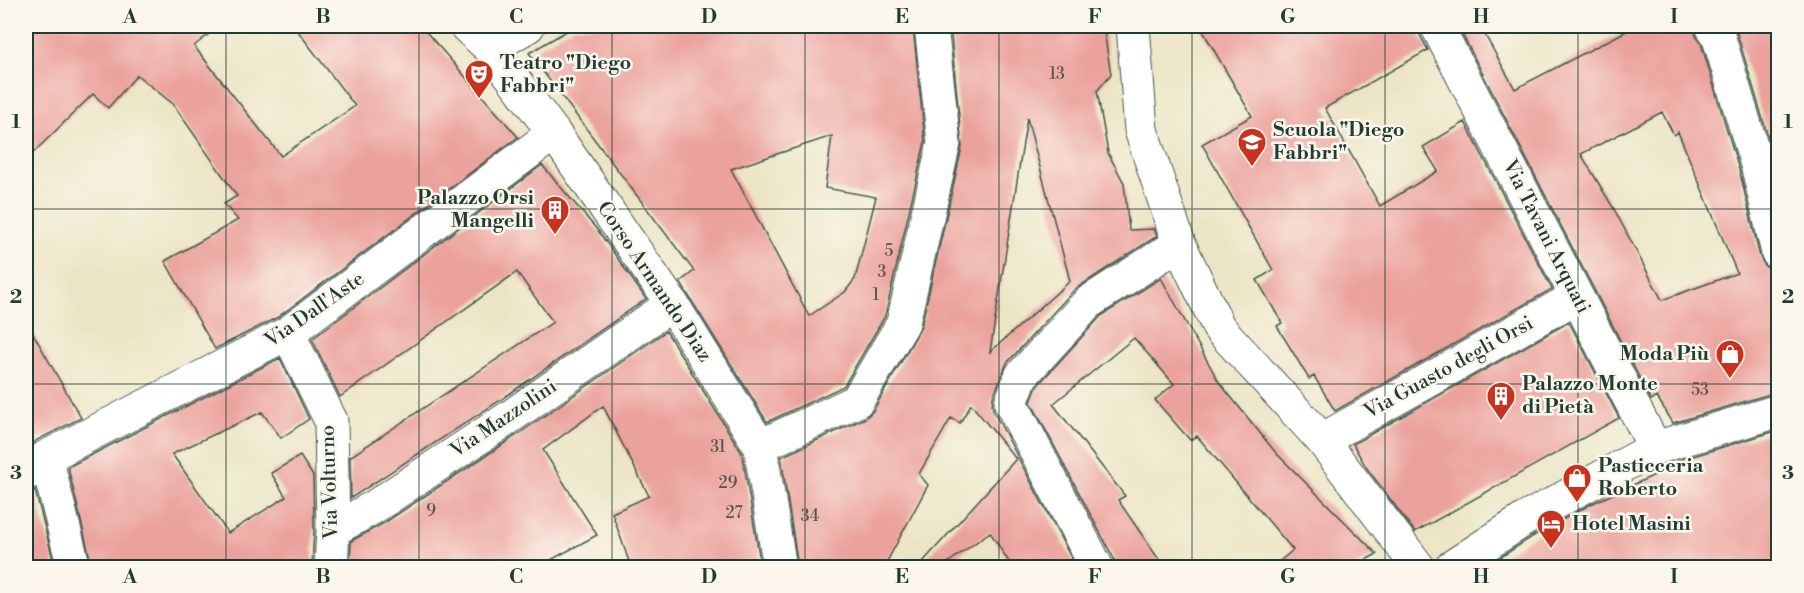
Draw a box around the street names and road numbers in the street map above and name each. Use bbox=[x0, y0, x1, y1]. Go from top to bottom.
street label: Via Tavani Arquati bbox=[1496, 155, 1596, 318]
street label: Corso Armando Diaz bbox=[591, 197, 717, 367]
street label: Via Dall'Aste bbox=[260, 267, 370, 354]
street label: Via Guasto degli Orsi bbox=[1359, 311, 1538, 425]
street label: Via Mazzolini bbox=[445, 374, 562, 464]
street label: Via Volturno bbox=[316, 424, 345, 541]

